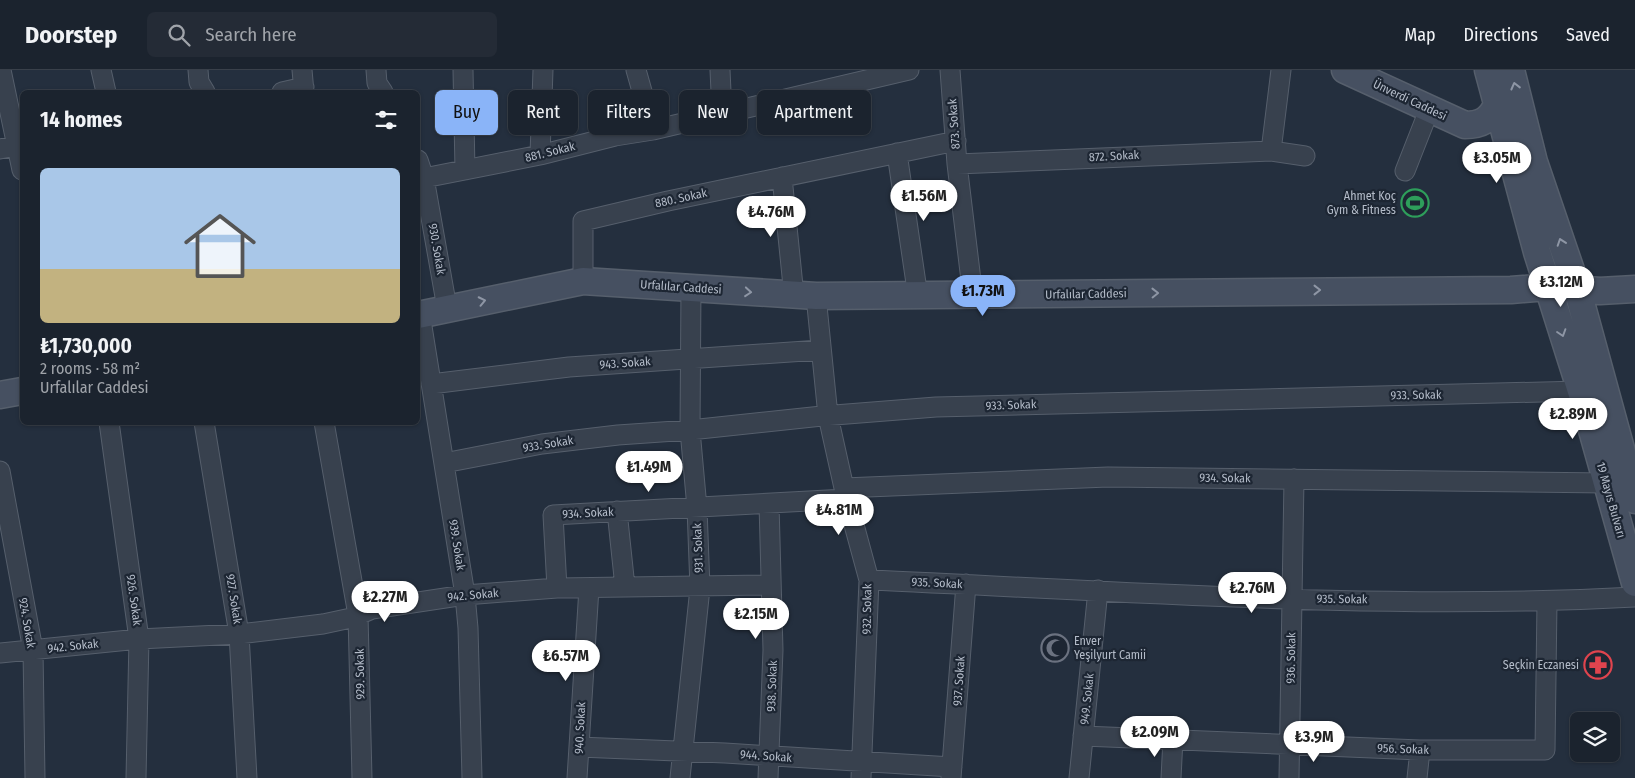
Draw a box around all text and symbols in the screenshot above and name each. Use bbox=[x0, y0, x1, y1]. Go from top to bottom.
search box bbox=[147, 12, 497, 57]
text: Doorstep bbox=[25, 21, 117, 49]
icon: search bbox=[165, 21, 193, 49]
text: Search here bbox=[205, 23, 297, 46]
text: Map bbox=[1404, 24, 1436, 46]
text: Directions bbox=[1464, 24, 1538, 46]
text: Saved bbox=[1566, 24, 1610, 46]
street label: Ünverdi Caddesi bbox=[1371, 75, 1450, 123]
one-way arrow bbox=[1510, 82, 1521, 91]
chip: Buy bbox=[435, 90, 498, 135]
chip: Rent bbox=[508, 90, 578, 135]
chip: Filters bbox=[588, 90, 669, 135]
chip: New bbox=[679, 90, 747, 135]
chip: Apartment bbox=[757, 90, 871, 135]
street label: 873. Sokak bbox=[945, 98, 963, 150]
icon: filters bbox=[372, 106, 400, 134]
text: 14 homes bbox=[40, 107, 122, 133]
street label: 881. Sokak bbox=[524, 139, 577, 165]
pin: ₺3.05M bbox=[1456, 142, 1538, 184]
street label: 872. Sokak bbox=[1088, 148, 1140, 164]
text: ₺3.05M bbox=[1473, 148, 1521, 167]
pin: ₺1.56M bbox=[883, 180, 965, 222]
street label: 880. Sokak bbox=[654, 186, 709, 210]
text: ₺1.56M bbox=[901, 186, 947, 205]
sports icon: Ahmet Koç Gym & Fitness bbox=[1400, 188, 1430, 218]
place label: Ahmet Koç Gym & Fitness bbox=[1327, 189, 1396, 217]
pin: ₺4.76M bbox=[730, 196, 812, 238]
icon: home bbox=[175, 201, 265, 291]
text: ₺4.76M bbox=[748, 202, 794, 221]
street label: 930. Sokak bbox=[426, 222, 448, 276]
one-way arrow bbox=[1557, 238, 1567, 247]
pin: ₺3.12M bbox=[1520, 266, 1602, 308]
text: ₺3.12M bbox=[1539, 272, 1583, 291]
pin: ₺1.73M bbox=[942, 274, 1024, 317]
street label: Urfalılar Caddesi bbox=[640, 277, 722, 297]
text: ₺1.73M bbox=[961, 281, 1005, 300]
one-way arrow bbox=[1314, 285, 1322, 295]
one-way arrow bbox=[744, 286, 752, 297]
street label: Urfalılar Caddesi bbox=[1045, 286, 1127, 302]
one-way arrow bbox=[1152, 288, 1159, 298]
one-way arrow bbox=[478, 296, 487, 307]
one-way arrow bbox=[1557, 328, 1567, 337]
text: ₺1,730,000 bbox=[40, 333, 132, 359]
street label: 943. Sokak bbox=[599, 354, 651, 372]
text: 2 rooms · 58 m² bbox=[40, 359, 140, 378]
text: Urfalılar Caddesi bbox=[40, 378, 149, 397]
street label: 933. Sokak bbox=[1390, 388, 1442, 402]
street label: 933. Sokak bbox=[985, 397, 1037, 413]
pin: ₺2.89M bbox=[1532, 398, 1614, 440]
text: ₺2.89M bbox=[1549, 404, 1597, 423]
street label: 933. Sokak bbox=[522, 433, 575, 455]
pin: ₺1.49M bbox=[608, 450, 690, 493]
text: ₺1.49M bbox=[627, 457, 671, 476]
street label: 19 Mayıs Bulvarı bbox=[1594, 461, 1628, 539]
street label: 934. Sokak bbox=[1199, 471, 1251, 485]
pin: ₺4.81M bbox=[798, 494, 880, 536]
text: ₺4.81M bbox=[816, 500, 862, 519]
street label: 934. Sokak bbox=[562, 505, 614, 521]
street label: 939. Sokak bbox=[446, 519, 468, 572]
street label: 931. Sokak bbox=[690, 522, 706, 573]
pin: ₺2.76M bbox=[1211, 572, 1293, 614]
street label: 927. Sokak bbox=[223, 573, 245, 625]
street label: 926. Sokak bbox=[123, 574, 145, 627]
street label: 935. Sokak bbox=[911, 575, 963, 591]
text: ₺2.76M bbox=[1229, 578, 1275, 597]
pin: ₺2.27M bbox=[344, 580, 426, 623]
street label: 932. Sokak bbox=[860, 583, 874, 634]
street label: 942. Sokak bbox=[447, 586, 500, 604]
text: ₺2.27M bbox=[363, 587, 407, 606]
street label: 935. Sokak bbox=[1316, 592, 1368, 606]
street label: 924. Sokak bbox=[16, 597, 38, 650]
pin: ₺2.15M bbox=[715, 598, 797, 640]
text: ₺2.15M bbox=[734, 604, 778, 623]
street label: 936. Sokak bbox=[1284, 632, 1298, 684]
mosque icon: Enver Yeşilyurt Camii bbox=[1040, 633, 1070, 663]
place label: Enver Yeşilyurt Camii bbox=[1074, 634, 1146, 662]
street label: 942. Sokak bbox=[47, 636, 100, 656]
pin: ₺6.57M bbox=[525, 640, 607, 682]
text: ₺6.57M bbox=[543, 646, 589, 665]
street label: 929. Sokak bbox=[353, 648, 367, 700]
pharmacy icon: Seçkin Eczanesi bbox=[1583, 650, 1613, 680]
street label: 937. Sokak bbox=[950, 655, 968, 707]
place label: Seçkin Eczanesi bbox=[1503, 658, 1579, 672]
street label: 938. Sokak bbox=[764, 660, 780, 712]
street label: 949. Sokak bbox=[1077, 672, 1097, 725]
street label: 940. Sokak bbox=[572, 701, 588, 754]
map controls bbox=[1570, 712, 1620, 762]
button: layers bbox=[1570, 712, 1620, 762]
pin: ₺2.09M bbox=[1114, 716, 1196, 758]
pin: ₺3.9M bbox=[1279, 720, 1349, 763]
text: ₺2.09M bbox=[1131, 722, 1179, 741]
text: ₺3.9M bbox=[1294, 727, 1334, 746]
street label: 956. Sokak bbox=[1377, 741, 1430, 757]
street label: 944. Sokak bbox=[740, 747, 793, 765]

